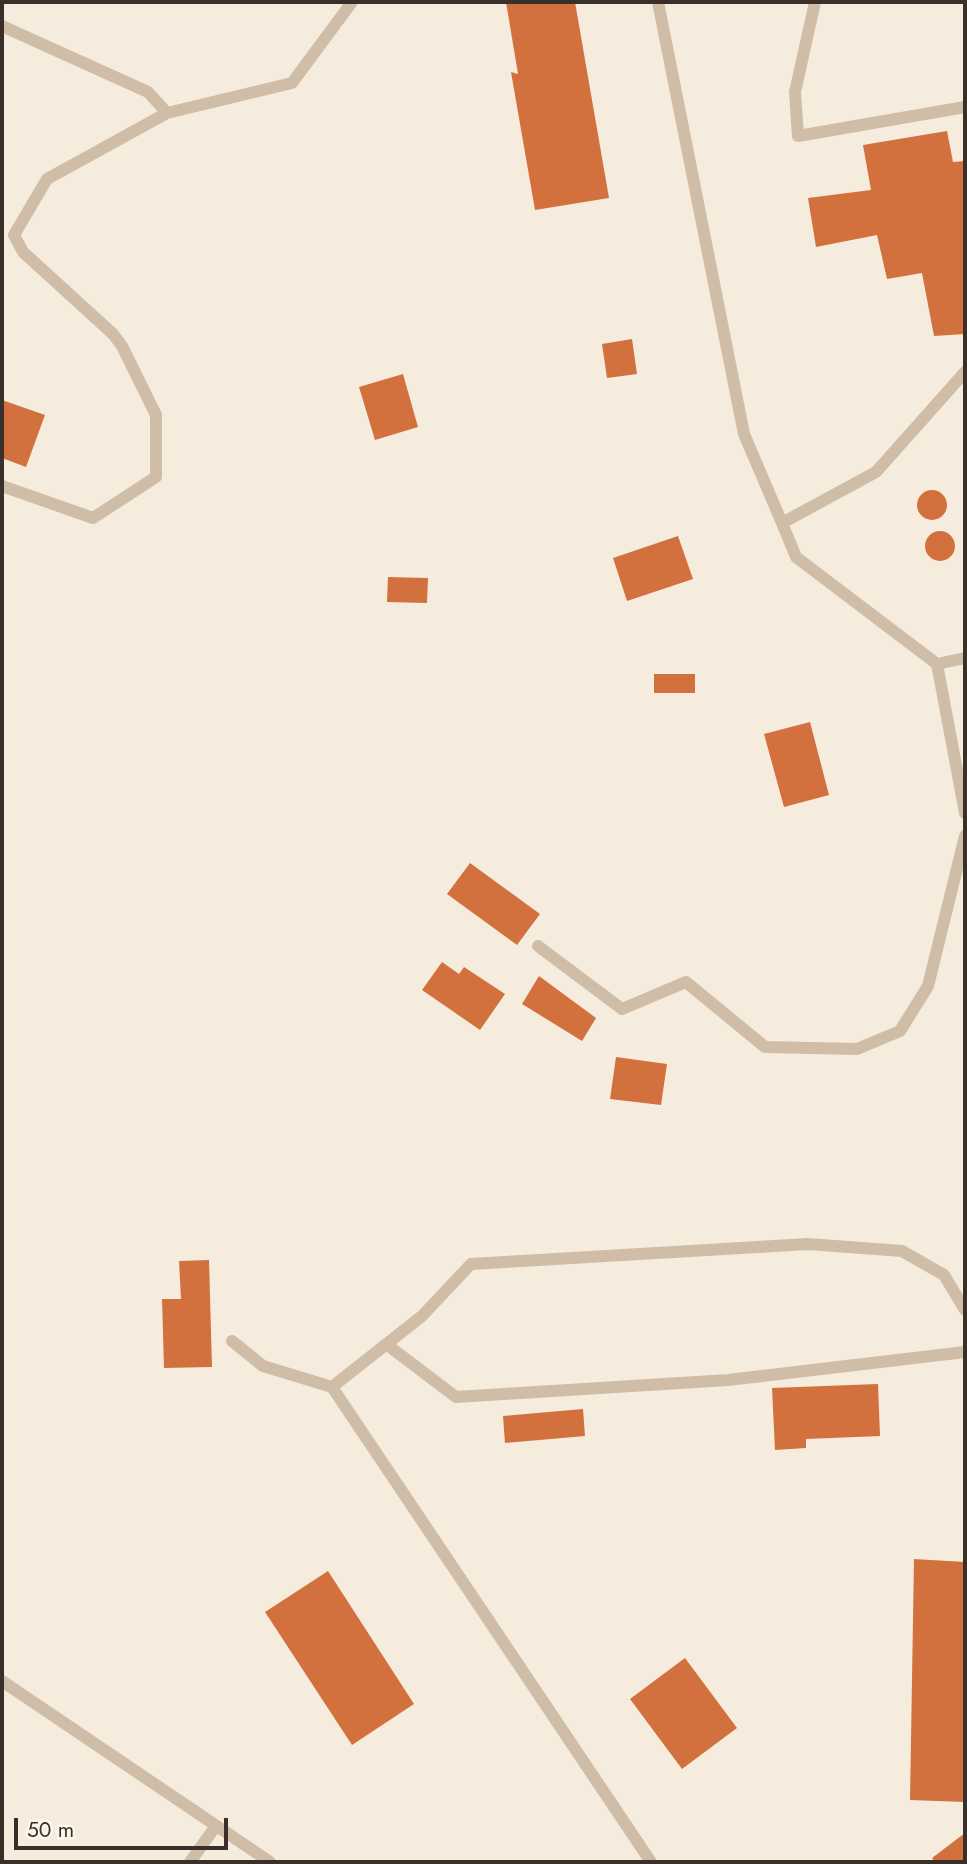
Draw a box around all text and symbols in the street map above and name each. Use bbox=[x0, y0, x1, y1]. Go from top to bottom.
scale bar bbox=[18, 1804, 231, 1848]
text: 50 m bbox=[27, 1815, 74, 1845]

